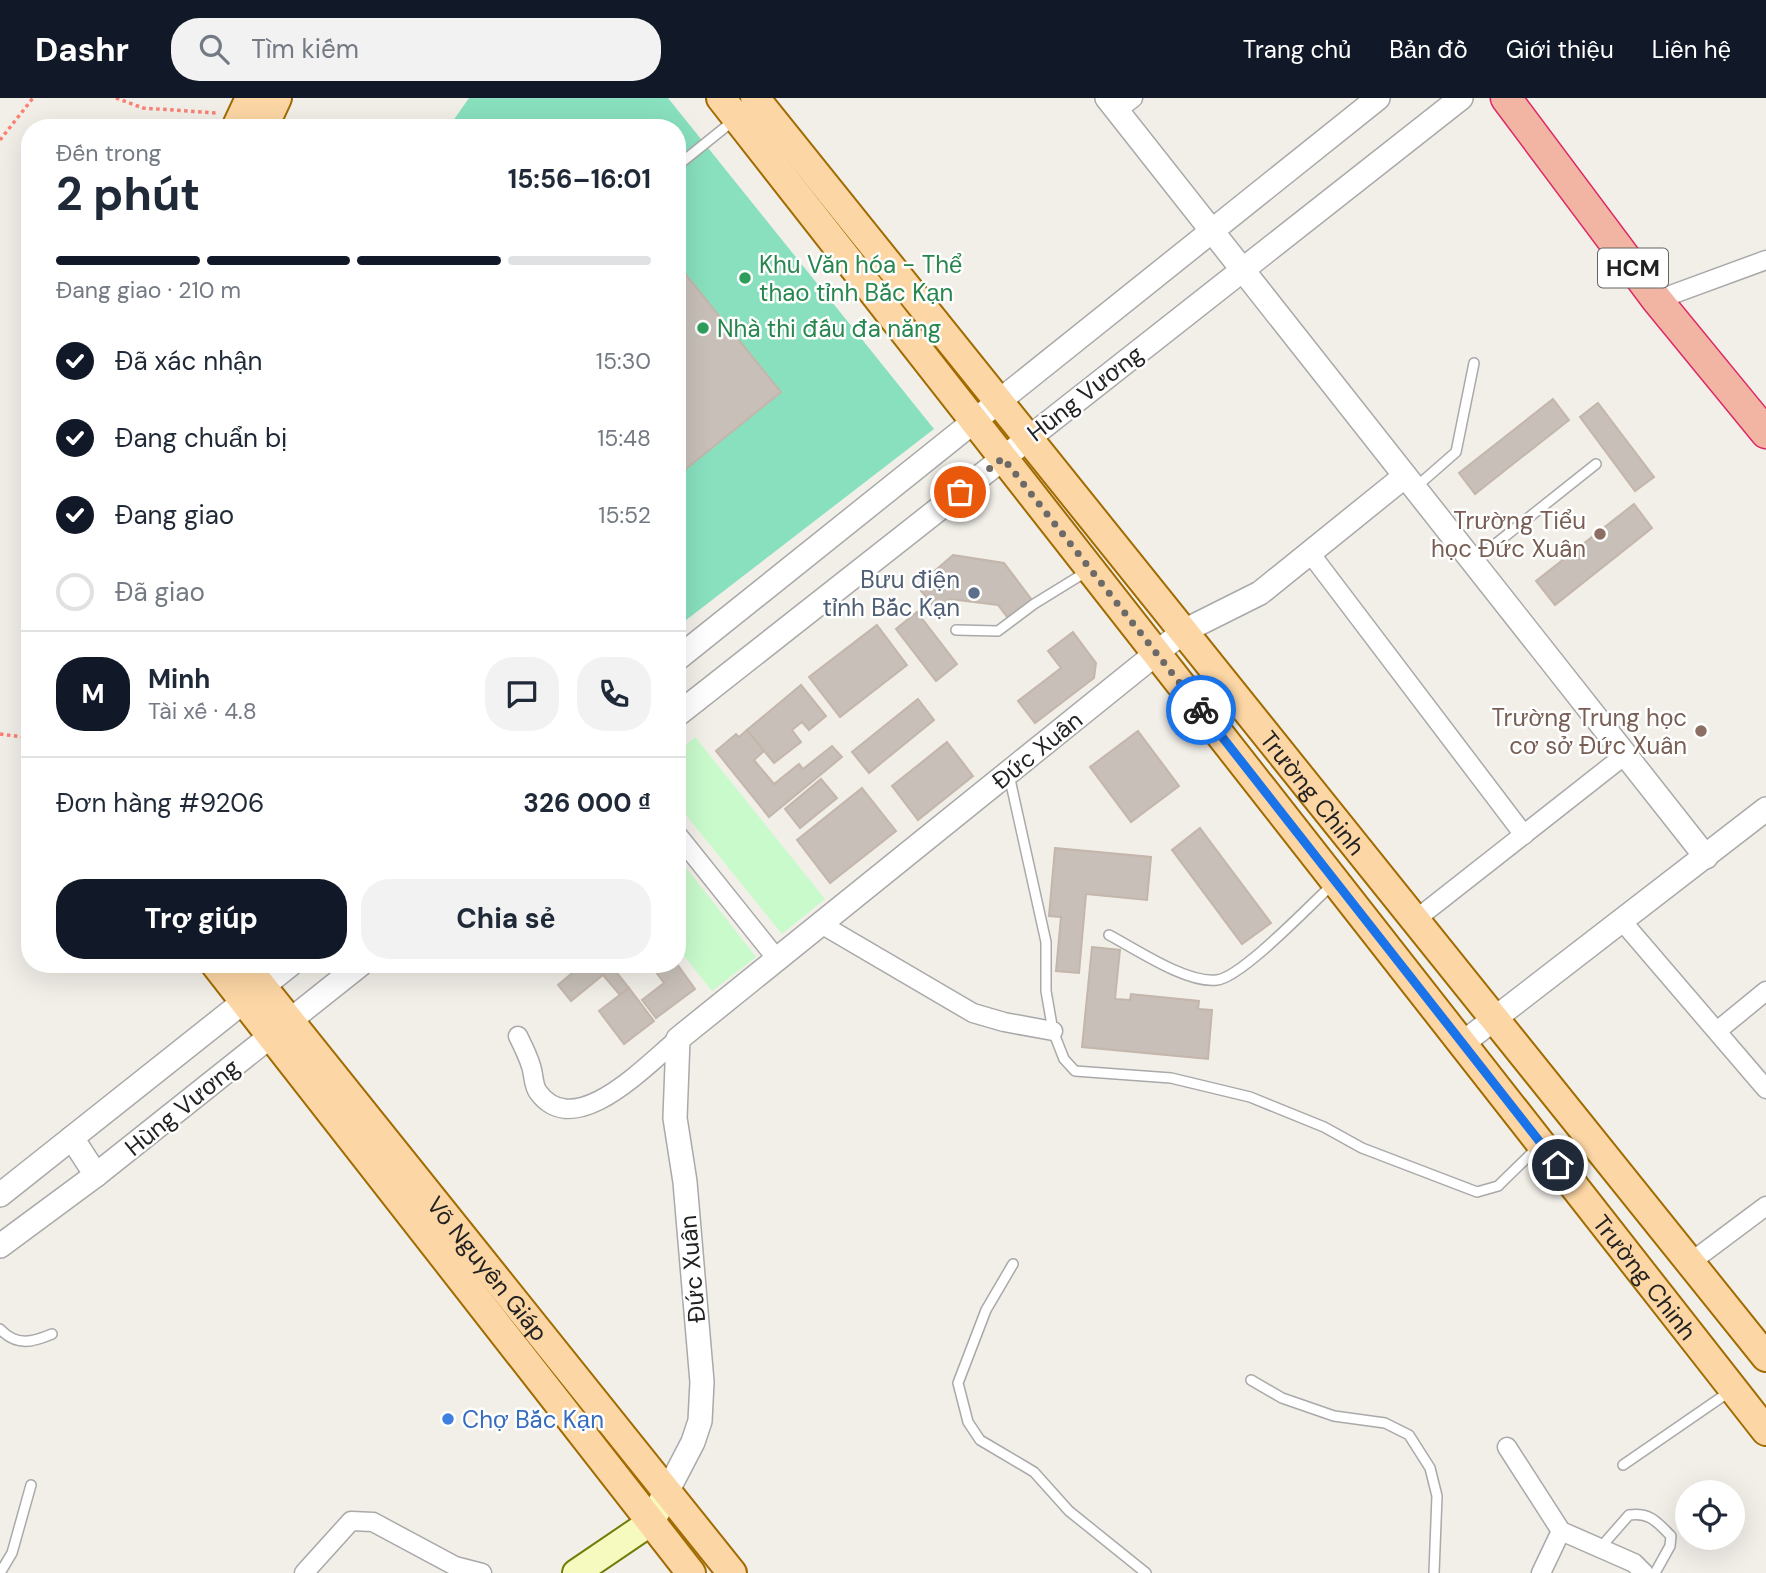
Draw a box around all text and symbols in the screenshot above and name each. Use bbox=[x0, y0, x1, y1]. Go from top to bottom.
search box bbox=[171, 18, 661, 81]
text: Dashr bbox=[35, 28, 129, 71]
icon: search bbox=[195, 30, 233, 68]
text: Tìm kiếm bbox=[251, 32, 359, 66]
text: Trang chủ bbox=[1243, 34, 1351, 65]
text: Bản đồ bbox=[1389, 34, 1468, 65]
text: Giới thiệu bbox=[1506, 34, 1614, 65]
text: Liên hệ bbox=[1652, 34, 1731, 65]
text: Đến trong bbox=[56, 138, 161, 168]
text: 15:56–16:01 bbox=[508, 162, 651, 196]
text: 2 phút bbox=[56, 164, 200, 224]
road number: HCM bbox=[1598, 248, 1668, 288]
place label: Khu Văn hóa - Thể thao tỉnh Bắc Kạn bbox=[759, 249, 962, 308]
marker: Khu Văn hóa - Thể thao tỉnh Bắc Kạn bbox=[737, 270, 753, 286]
text: Đang giao · 210 m bbox=[56, 275, 241, 305]
place label: Nhà thi đấu đa năng bbox=[717, 313, 941, 344]
marker: Nhà thi đấu đa năng bbox=[695, 320, 711, 336]
street label: Hùng Vương bbox=[1021, 338, 1149, 448]
icon: check bbox=[56, 342, 94, 380]
text: Đã xác nhận bbox=[115, 344, 263, 378]
text: 15:30 bbox=[596, 346, 651, 376]
icon: check bbox=[56, 419, 94, 457]
text: Đang chuẩn bị bbox=[115, 421, 287, 455]
text: 15:48 bbox=[597, 423, 651, 453]
pin bbox=[930, 462, 990, 522]
icon: bag bbox=[941, 473, 979, 511]
icon: check bbox=[56, 496, 94, 534]
text: Đang giao bbox=[115, 498, 234, 532]
text: 15:52 bbox=[598, 500, 651, 530]
place label: Trường Tiểu học Đức Xuân bbox=[1431, 505, 1586, 564]
marker: Trường Tiểu học Đức Xuân bbox=[1592, 526, 1608, 542]
place label: Bưu điện tỉnh Bắc Kạn bbox=[823, 564, 960, 623]
text: Đã giao bbox=[115, 575, 205, 609]
marker: Bưu điện tỉnh Bắc Kạn bbox=[966, 585, 982, 601]
button: chat bbox=[485, 657, 559, 731]
button: phone bbox=[577, 657, 651, 731]
text: Minh bbox=[148, 662, 210, 696]
courier bbox=[1166, 675, 1236, 745]
text: M bbox=[81, 677, 105, 711]
icon: bike bbox=[1182, 691, 1220, 729]
text: Tài xế · 4.8 bbox=[148, 696, 257, 726]
place label: Trường Trung học cơ sở Đức Xuân bbox=[1492, 702, 1687, 761]
street label: Đức Xuân bbox=[985, 704, 1089, 796]
marker: Trường Trung học cơ sở Đức Xuân bbox=[1693, 723, 1709, 739]
street label: Trường Chinh bbox=[1254, 724, 1372, 861]
text: Đơn hàng #9206 bbox=[56, 786, 264, 820]
text: 326 000 ₫ bbox=[523, 786, 651, 820]
button: Trợ giúp bbox=[56, 879, 347, 959]
button: Chia sẻ bbox=[361, 879, 651, 959]
street label: Hùng Vương bbox=[118, 1051, 246, 1163]
pin bbox=[1528, 1135, 1588, 1195]
icon: home bbox=[1539, 1146, 1577, 1184]
street label: Võ Nguyên Giáp bbox=[420, 1190, 555, 1347]
street label: Trường Chinh bbox=[1586, 1208, 1704, 1346]
street label: Đức Xuân bbox=[672, 1214, 712, 1324]
place label: Chợ Bắc Kạn bbox=[462, 1404, 604, 1435]
marker: Chợ Bắc Kạn bbox=[440, 1411, 456, 1427]
map controls bbox=[1675, 1480, 1745, 1550]
button: locate bbox=[1675, 1480, 1745, 1550]

